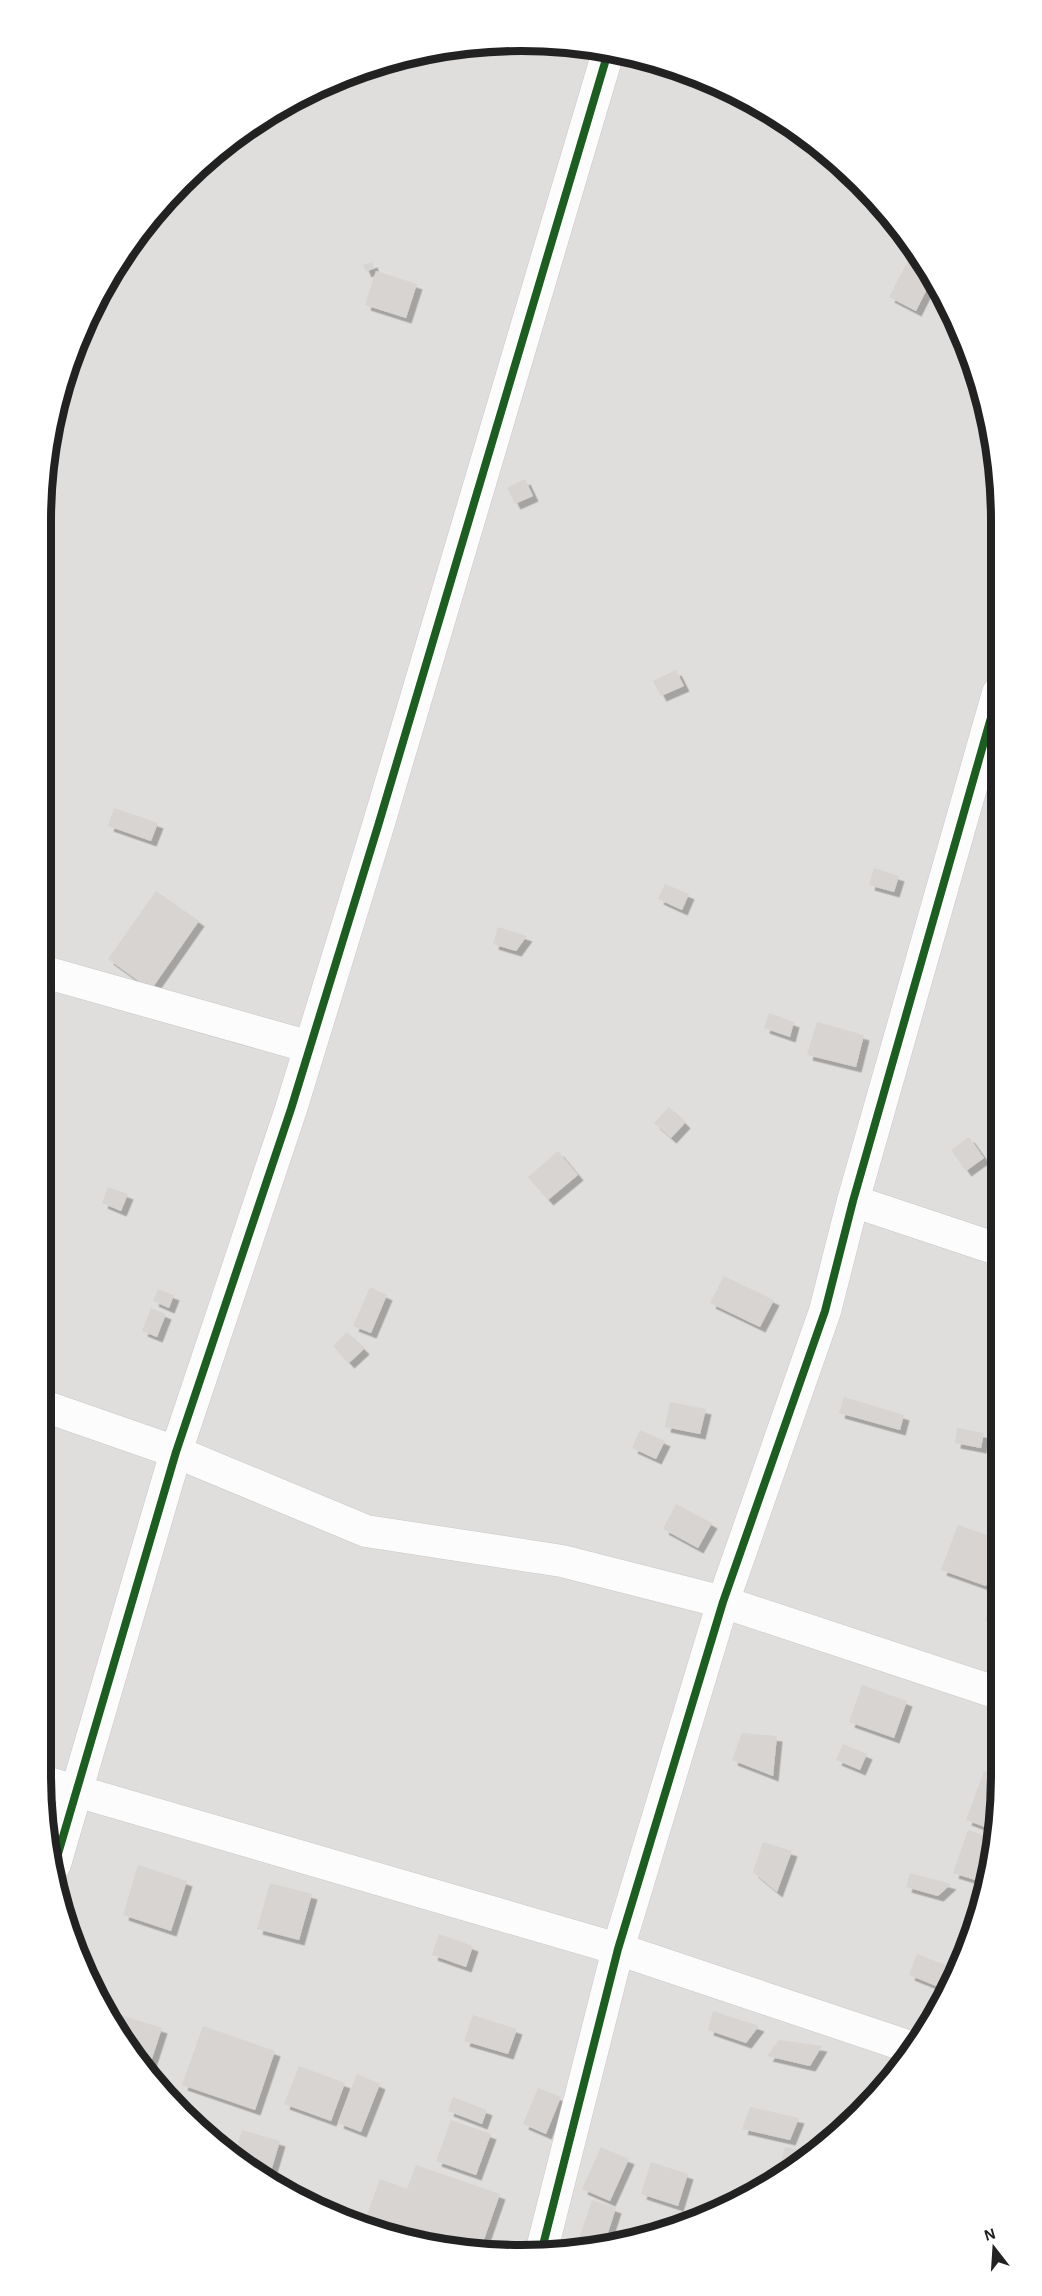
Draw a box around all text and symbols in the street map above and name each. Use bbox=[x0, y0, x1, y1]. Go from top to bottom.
north arrow bbox=[964, 2218, 1024, 2278]
text: N bbox=[982, 2225, 998, 2244]

